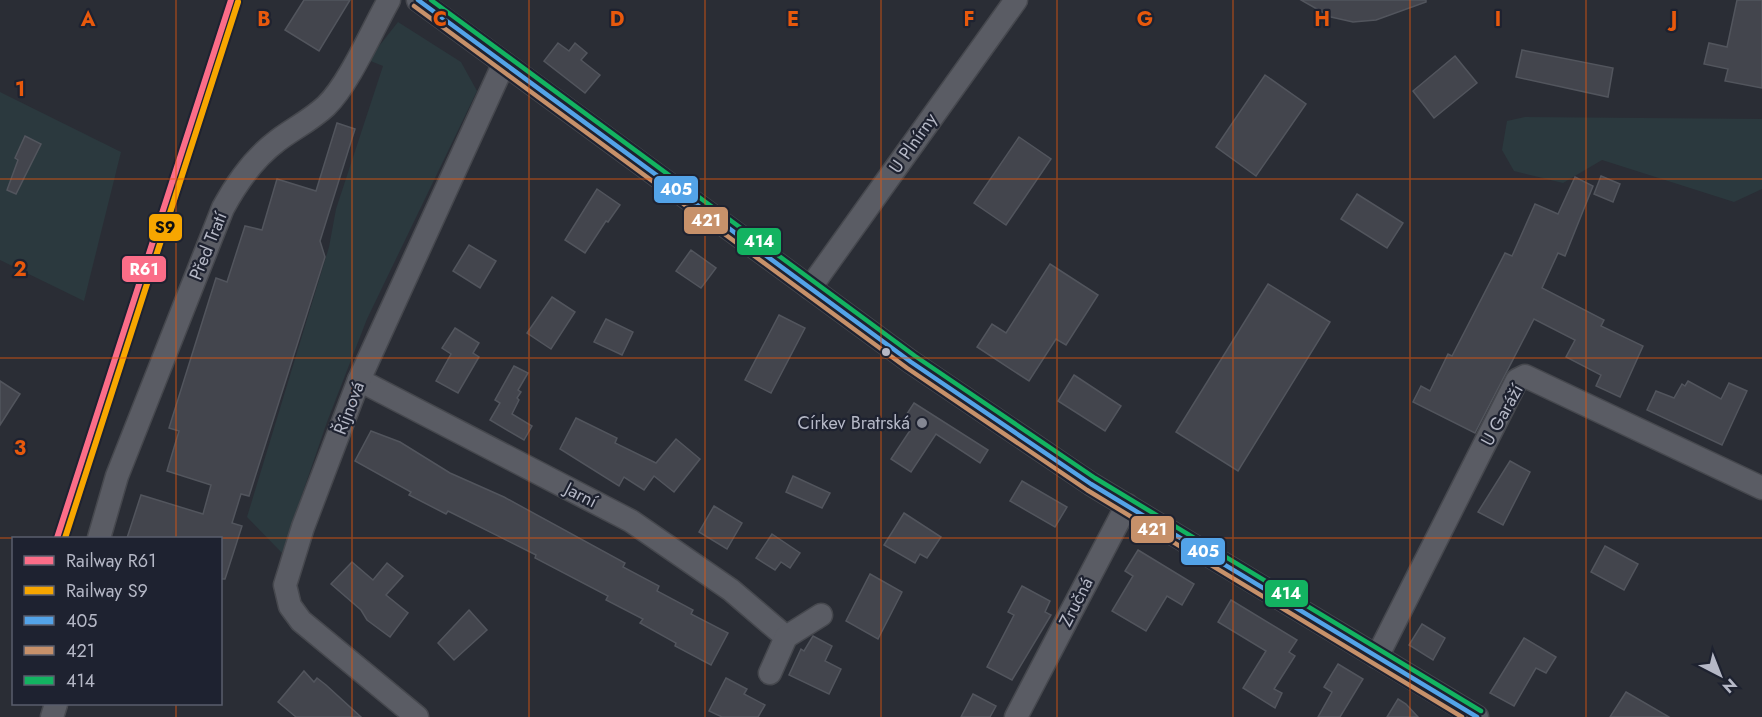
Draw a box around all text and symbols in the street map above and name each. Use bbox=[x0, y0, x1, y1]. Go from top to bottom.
text: A bbox=[80, 5, 96, 34]
text: B bbox=[257, 5, 271, 34]
text: C bbox=[433, 5, 447, 34]
text: D bbox=[610, 5, 624, 34]
text: E bbox=[787, 5, 799, 34]
text: F bbox=[963, 5, 975, 34]
text: G bbox=[1137, 5, 1153, 34]
text: H bbox=[1314, 5, 1330, 34]
text: I bbox=[1495, 5, 1501, 34]
text: J bbox=[1667, 5, 1677, 34]
text: 1 bbox=[15, 75, 25, 104]
street label: U Plnírny bbox=[883, 108, 943, 178]
line badge: 405 bbox=[653, 175, 699, 204]
text: 405 bbox=[660, 178, 692, 201]
line badge: 421 bbox=[683, 206, 729, 235]
street label: Před Tratí bbox=[183, 207, 234, 284]
text: 421 bbox=[691, 209, 721, 232]
line badge: S9 bbox=[148, 213, 183, 242]
text: S9 bbox=[155, 216, 175, 239]
line badge: 414 bbox=[736, 227, 782, 256]
text: 414 bbox=[744, 230, 774, 253]
text: 2 bbox=[13, 255, 27, 284]
line badge: R61 bbox=[121, 255, 167, 283]
text: R61 bbox=[129, 258, 159, 281]
unlabelled marker bbox=[880, 346, 892, 358]
street label: Říjnová bbox=[327, 378, 371, 438]
street label: U Garáží bbox=[1474, 378, 1530, 451]
place label: Církev Bratrská bbox=[798, 410, 910, 436]
marker: Církev Bratrská bbox=[915, 416, 929, 430]
text: 3 bbox=[14, 434, 26, 463]
street label: Jarní bbox=[558, 475, 603, 515]
line badge: 421 bbox=[1130, 515, 1175, 544]
text: 421 bbox=[1137, 518, 1167, 541]
legend bbox=[12, 537, 222, 705]
line badge: 405 bbox=[1180, 537, 1226, 566]
text: 405 bbox=[1187, 540, 1219, 563]
text: Railway R61 bbox=[66, 548, 156, 574]
street label: Zručná bbox=[1053, 573, 1099, 631]
text: Railway S9 bbox=[66, 578, 148, 604]
line badge: 414 bbox=[1264, 579, 1309, 608]
text: 414 bbox=[1271, 582, 1301, 605]
text: 405 bbox=[66, 608, 97, 634]
text: 421 bbox=[66, 638, 95, 664]
north arrow bbox=[1690, 645, 1750, 705]
text: 414 bbox=[66, 668, 95, 694]
text: N bbox=[1717, 673, 1742, 699]

